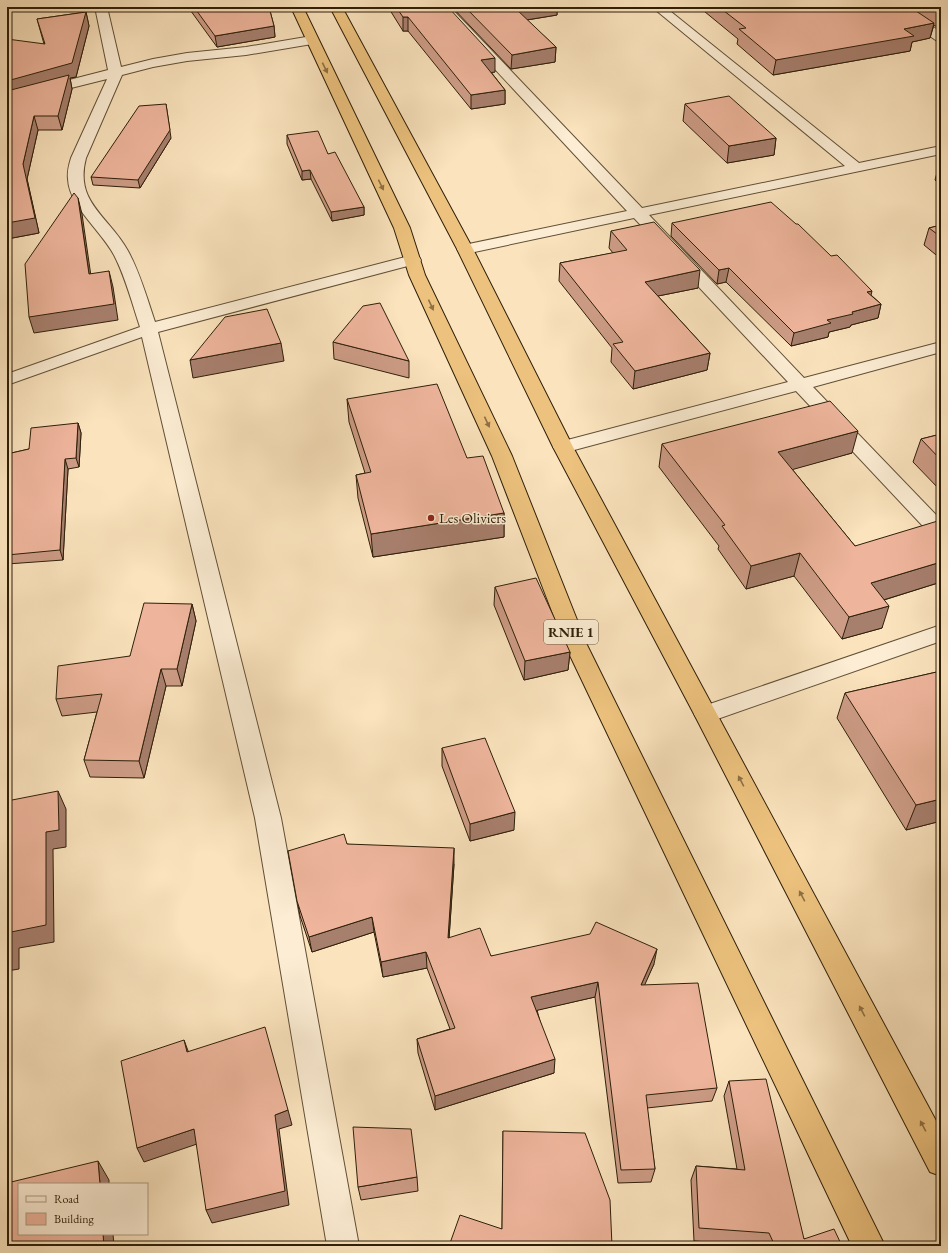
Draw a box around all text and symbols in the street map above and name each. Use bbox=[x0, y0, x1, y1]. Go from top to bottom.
one-way arrow bbox=[322, 62, 328, 74]
one-way arrow bbox=[378, 179, 384, 191]
one-way arrow bbox=[429, 299, 435, 311]
one-way arrow bbox=[484, 417, 490, 428]
place label: Les Oliviers bbox=[439, 508, 506, 527]
marker: Les Oliviers bbox=[426, 513, 436, 523]
road number: RNIE 1 bbox=[544, 620, 598, 644]
one-way arrow bbox=[738, 776, 744, 787]
one-way arrow bbox=[798, 891, 805, 902]
one-way arrow bbox=[859, 1006, 866, 1017]
one-way arrow bbox=[920, 1121, 926, 1132]
legend bbox=[18, 1183, 148, 1235]
text: Road bbox=[54, 1191, 80, 1207]
text: Building bbox=[54, 1211, 95, 1227]

